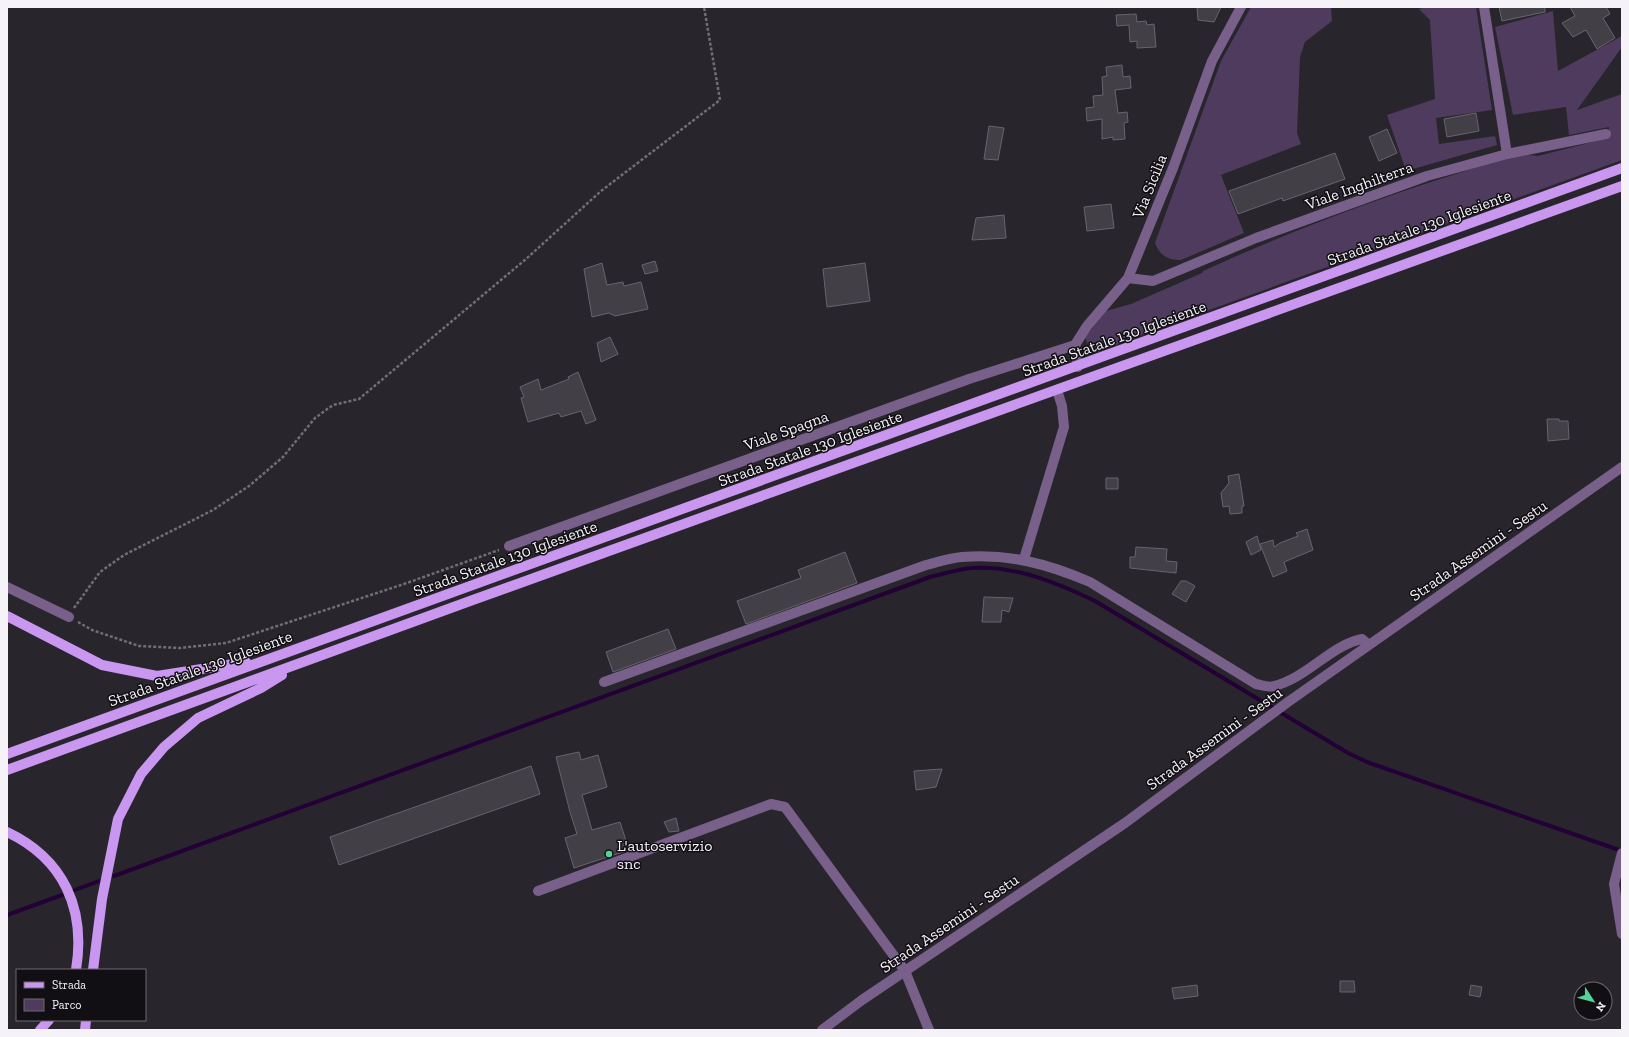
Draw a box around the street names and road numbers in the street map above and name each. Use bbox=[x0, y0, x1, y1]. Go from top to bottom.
street label: Via Sicilia bbox=[1128, 151, 1171, 222]
street label: Viale Inghilterra bbox=[1302, 157, 1416, 214]
street label: Strada Statale 130 Iglesiente bbox=[1325, 185, 1514, 270]
street label: Strada Statale 130 Iglesiente bbox=[1020, 296, 1209, 381]
street label: Strada Statale 130 Iglesiente bbox=[716, 406, 905, 491]
street label: Viale Spagna bbox=[740, 406, 831, 455]
street label: Strada Assemini - Sestu bbox=[1406, 496, 1551, 605]
street label: Strada Statale 130 Iglesiente bbox=[411, 516, 600, 601]
street label: Strada Statale 130 Iglesiente bbox=[106, 626, 295, 711]
street label: Strada Assemini - Sestu bbox=[1143, 683, 1286, 794]
street label: Strada Assemini - Sestu bbox=[876, 870, 1022, 977]

